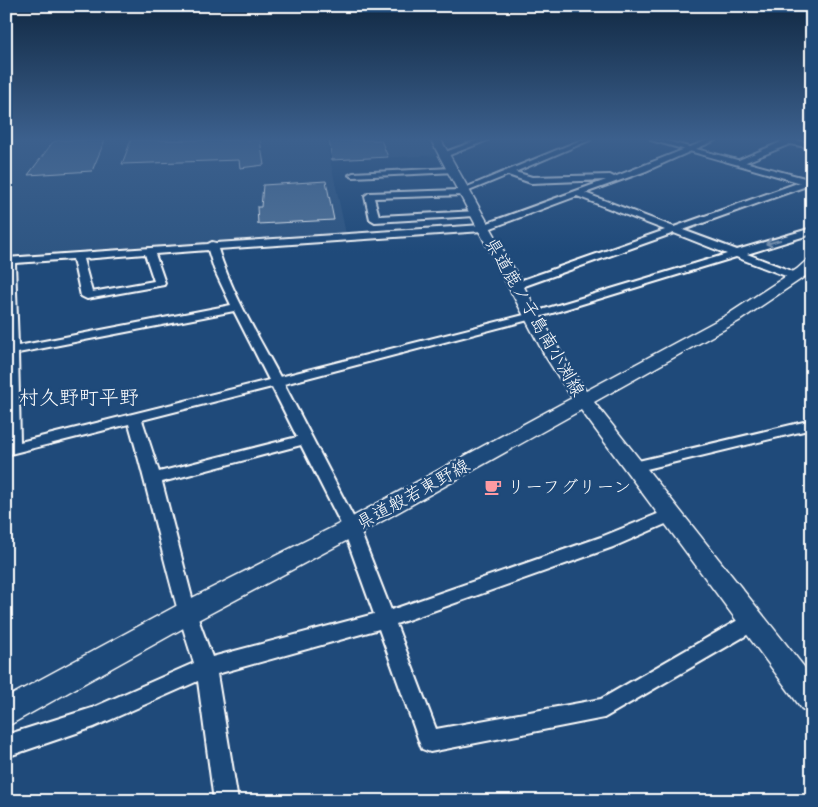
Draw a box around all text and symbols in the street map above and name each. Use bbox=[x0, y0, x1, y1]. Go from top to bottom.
street label: 県道鹿ノ子島南小渕線 bbox=[476, 231, 594, 403]
one-way arrow bbox=[766, 238, 782, 248]
district label: 村久野町平野 bbox=[19, 380, 139, 415]
street label: 県道般若東野線 bbox=[350, 449, 476, 539]
place label: リーフグリーン bbox=[507, 471, 631, 503]
cafe icon: リーフグリーン bbox=[483, 477, 503, 497]

